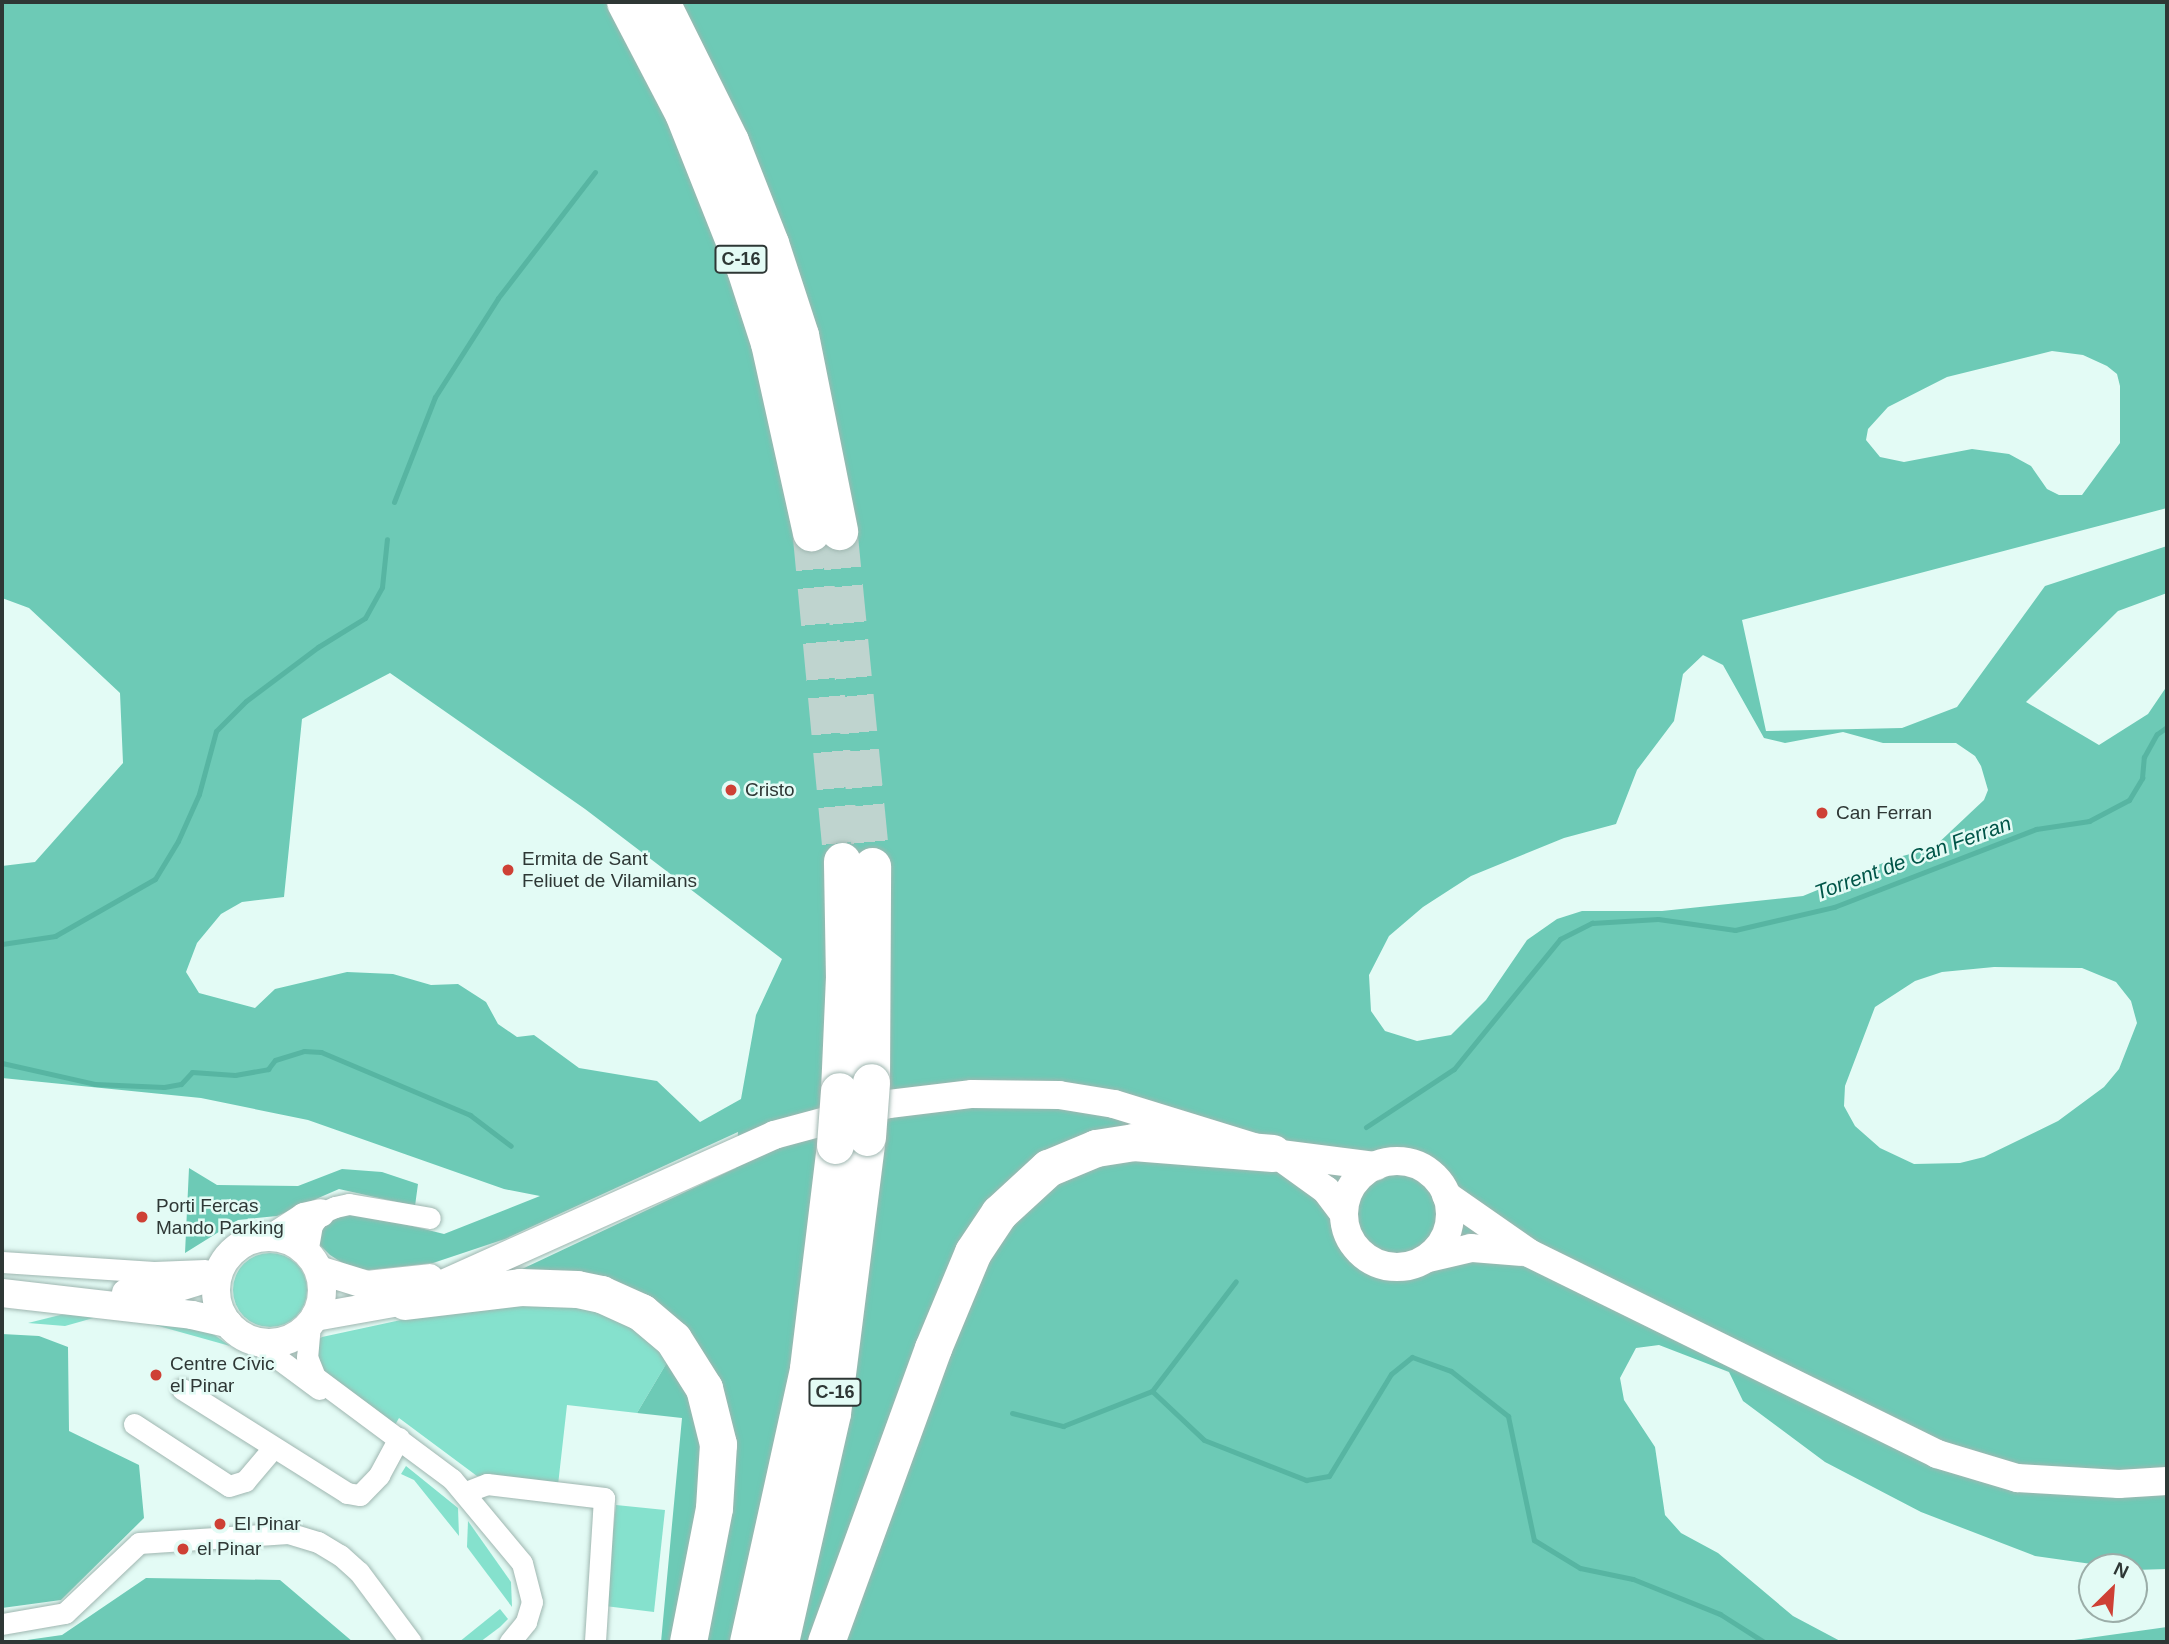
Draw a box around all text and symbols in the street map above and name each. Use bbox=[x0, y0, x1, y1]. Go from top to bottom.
road number: C-16 bbox=[713, 244, 769, 274]
place label: Cristo bbox=[745, 779, 795, 801]
marker: Cristo bbox=[723, 782, 739, 798]
place label: Can Ferran bbox=[1836, 802, 1932, 824]
marker: Can Ferran bbox=[1814, 805, 1830, 821]
water label: Torrent de Can Ferran bbox=[1811, 811, 2015, 905]
place label: Ermita de Sant Feliuet de Vilamilans bbox=[522, 848, 697, 892]
marker: Ermita de Sant Feliuet de Vilamilans bbox=[500, 862, 516, 878]
place label: Porti Fercas Mando Parking bbox=[156, 1195, 284, 1239]
marker: Porti Fercas Mando Parking bbox=[134, 1209, 150, 1225]
place label: Centre Cívic el Pinar bbox=[170, 1353, 275, 1397]
marker: Centre Cívic el Pinar bbox=[148, 1367, 164, 1383]
road number: C-16 bbox=[807, 1378, 863, 1406]
place label: El Pinar bbox=[234, 1513, 301, 1535]
marker: El Pinar bbox=[212, 1516, 228, 1532]
place label: el Pinar bbox=[197, 1538, 261, 1560]
marker: el Pinar bbox=[175, 1541, 191, 1557]
north arrow bbox=[2078, 1553, 2148, 1623]
text: N bbox=[2111, 1558, 2132, 1583]

